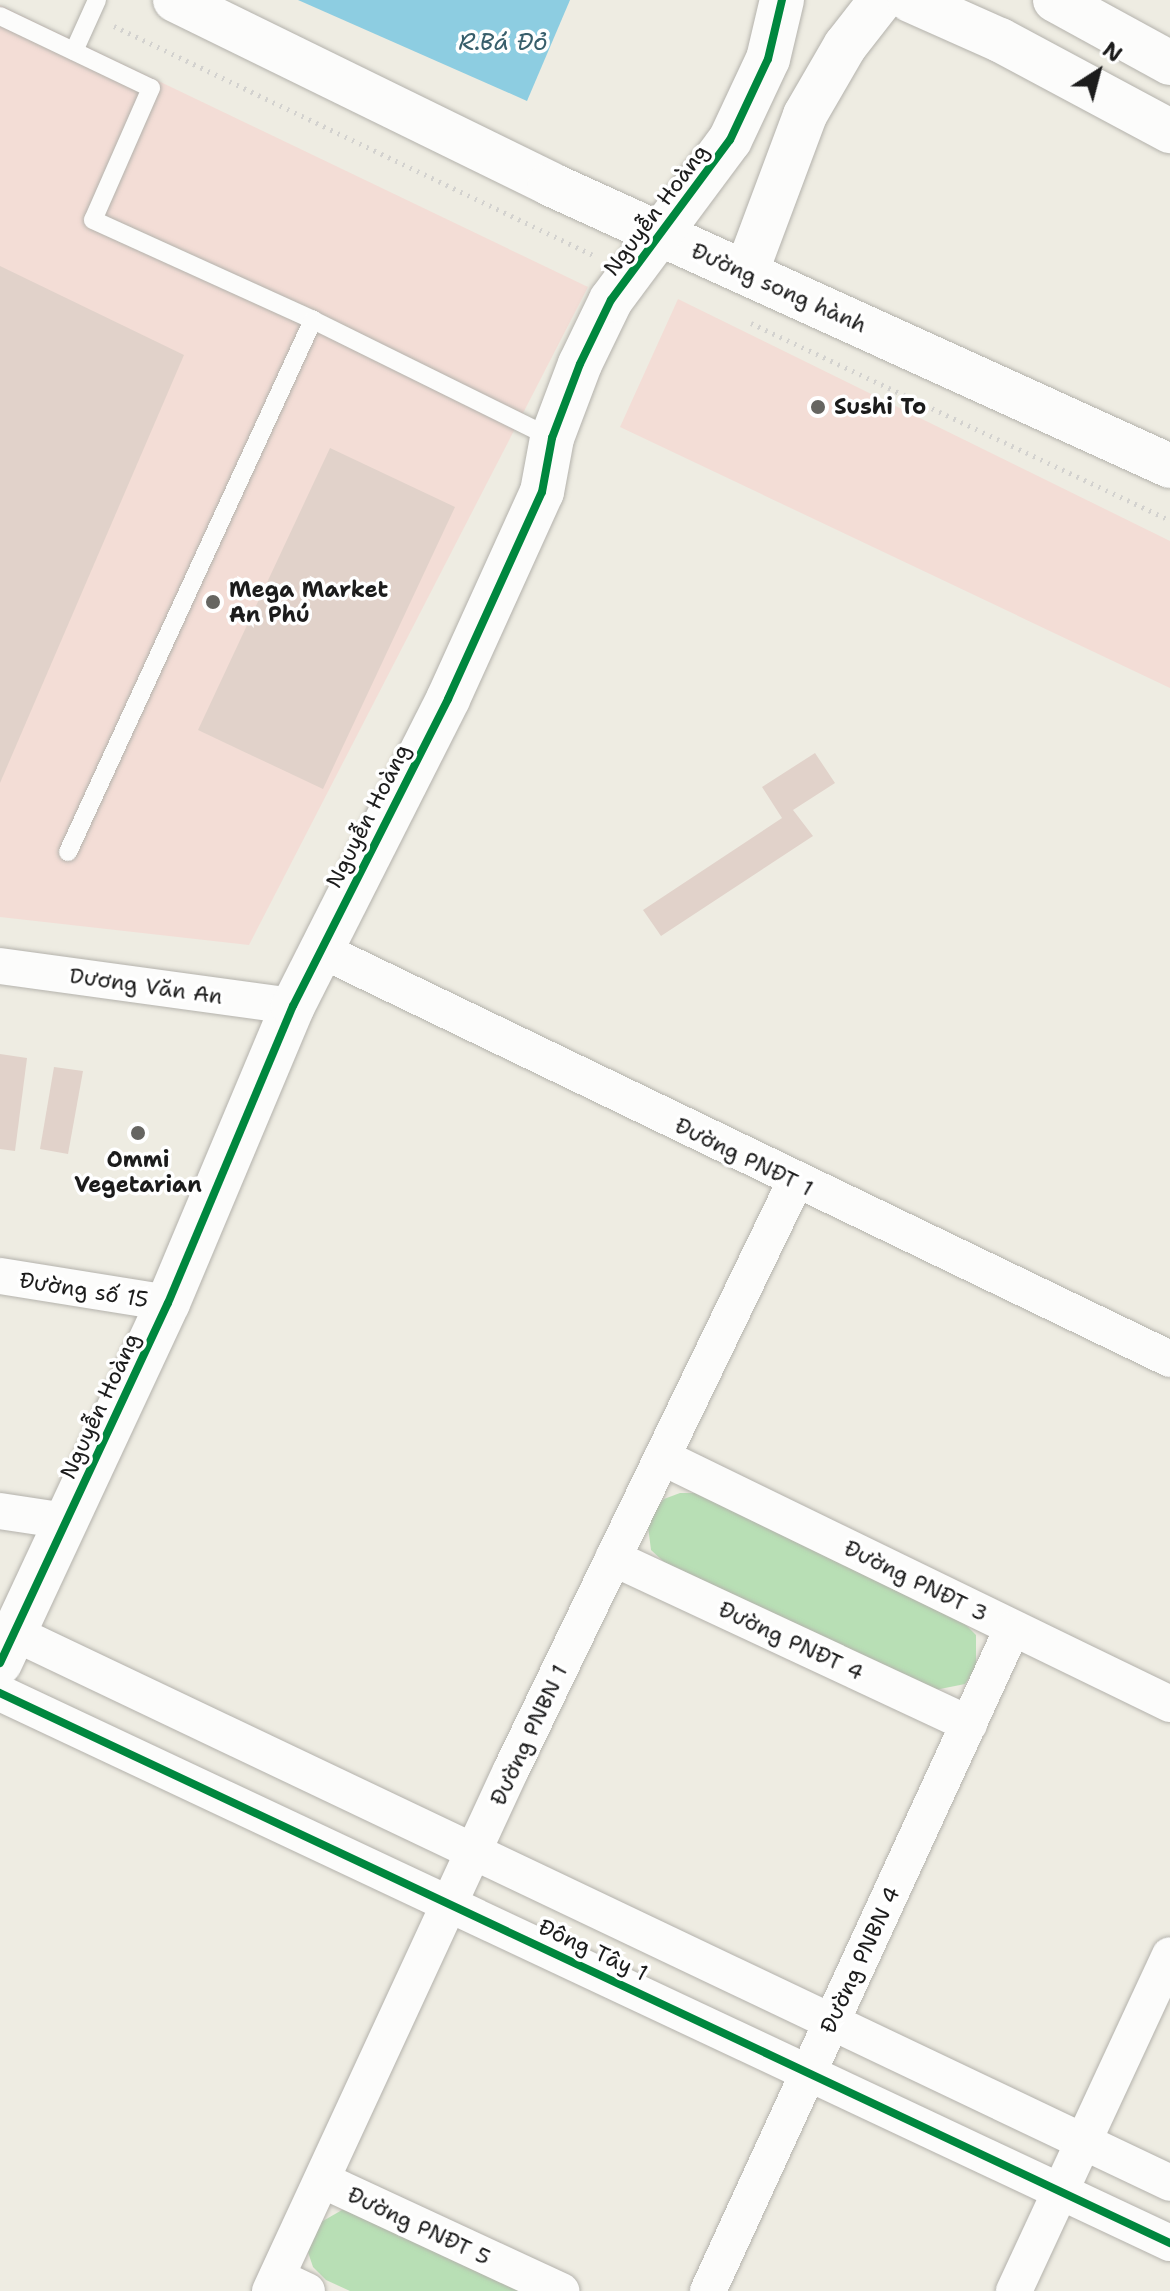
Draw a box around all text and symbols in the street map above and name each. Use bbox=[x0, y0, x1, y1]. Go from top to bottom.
water label: R.Bá Đỏ bbox=[458, 29, 548, 57]
north arrow bbox=[1058, 32, 1138, 112]
text: N bbox=[1097, 35, 1128, 69]
street label: Nguyễn Hoàng bbox=[598, 139, 714, 281]
street label: Đường song hành bbox=[687, 238, 871, 338]
place label: Sushi To bbox=[834, 394, 926, 420]
marker: Sushi To bbox=[809, 398, 827, 416]
place label: Mega Market An Phú bbox=[229, 576, 388, 628]
marker: Mega Market An Phú bbox=[204, 593, 222, 611]
street label: Nguyễn Hoàng bbox=[320, 740, 416, 892]
street label: Dương Văn An bbox=[68, 962, 224, 1010]
street label: Đường PNĐT 1 bbox=[671, 1112, 817, 1202]
marker: Ommi Vegetarian bbox=[129, 1124, 147, 1142]
place label: Ommi Vegetarian bbox=[74, 1146, 202, 1198]
street label: Đường số 15 bbox=[18, 1267, 150, 1313]
street label: Nguyễn Hoàng bbox=[55, 1329, 145, 1483]
street label: Đường PNĐT 3 bbox=[840, 1535, 992, 1627]
street label: Đường PNĐT 4 bbox=[714, 1596, 868, 1686]
street label: Đường PNBN 1 bbox=[485, 1660, 573, 1810]
street label: Đường PNBN 4 bbox=[815, 1883, 905, 2037]
street label: Đông Tây 1 bbox=[534, 1913, 652, 1987]
street label: Đường PNĐT 5 bbox=[343, 2181, 495, 2271]

